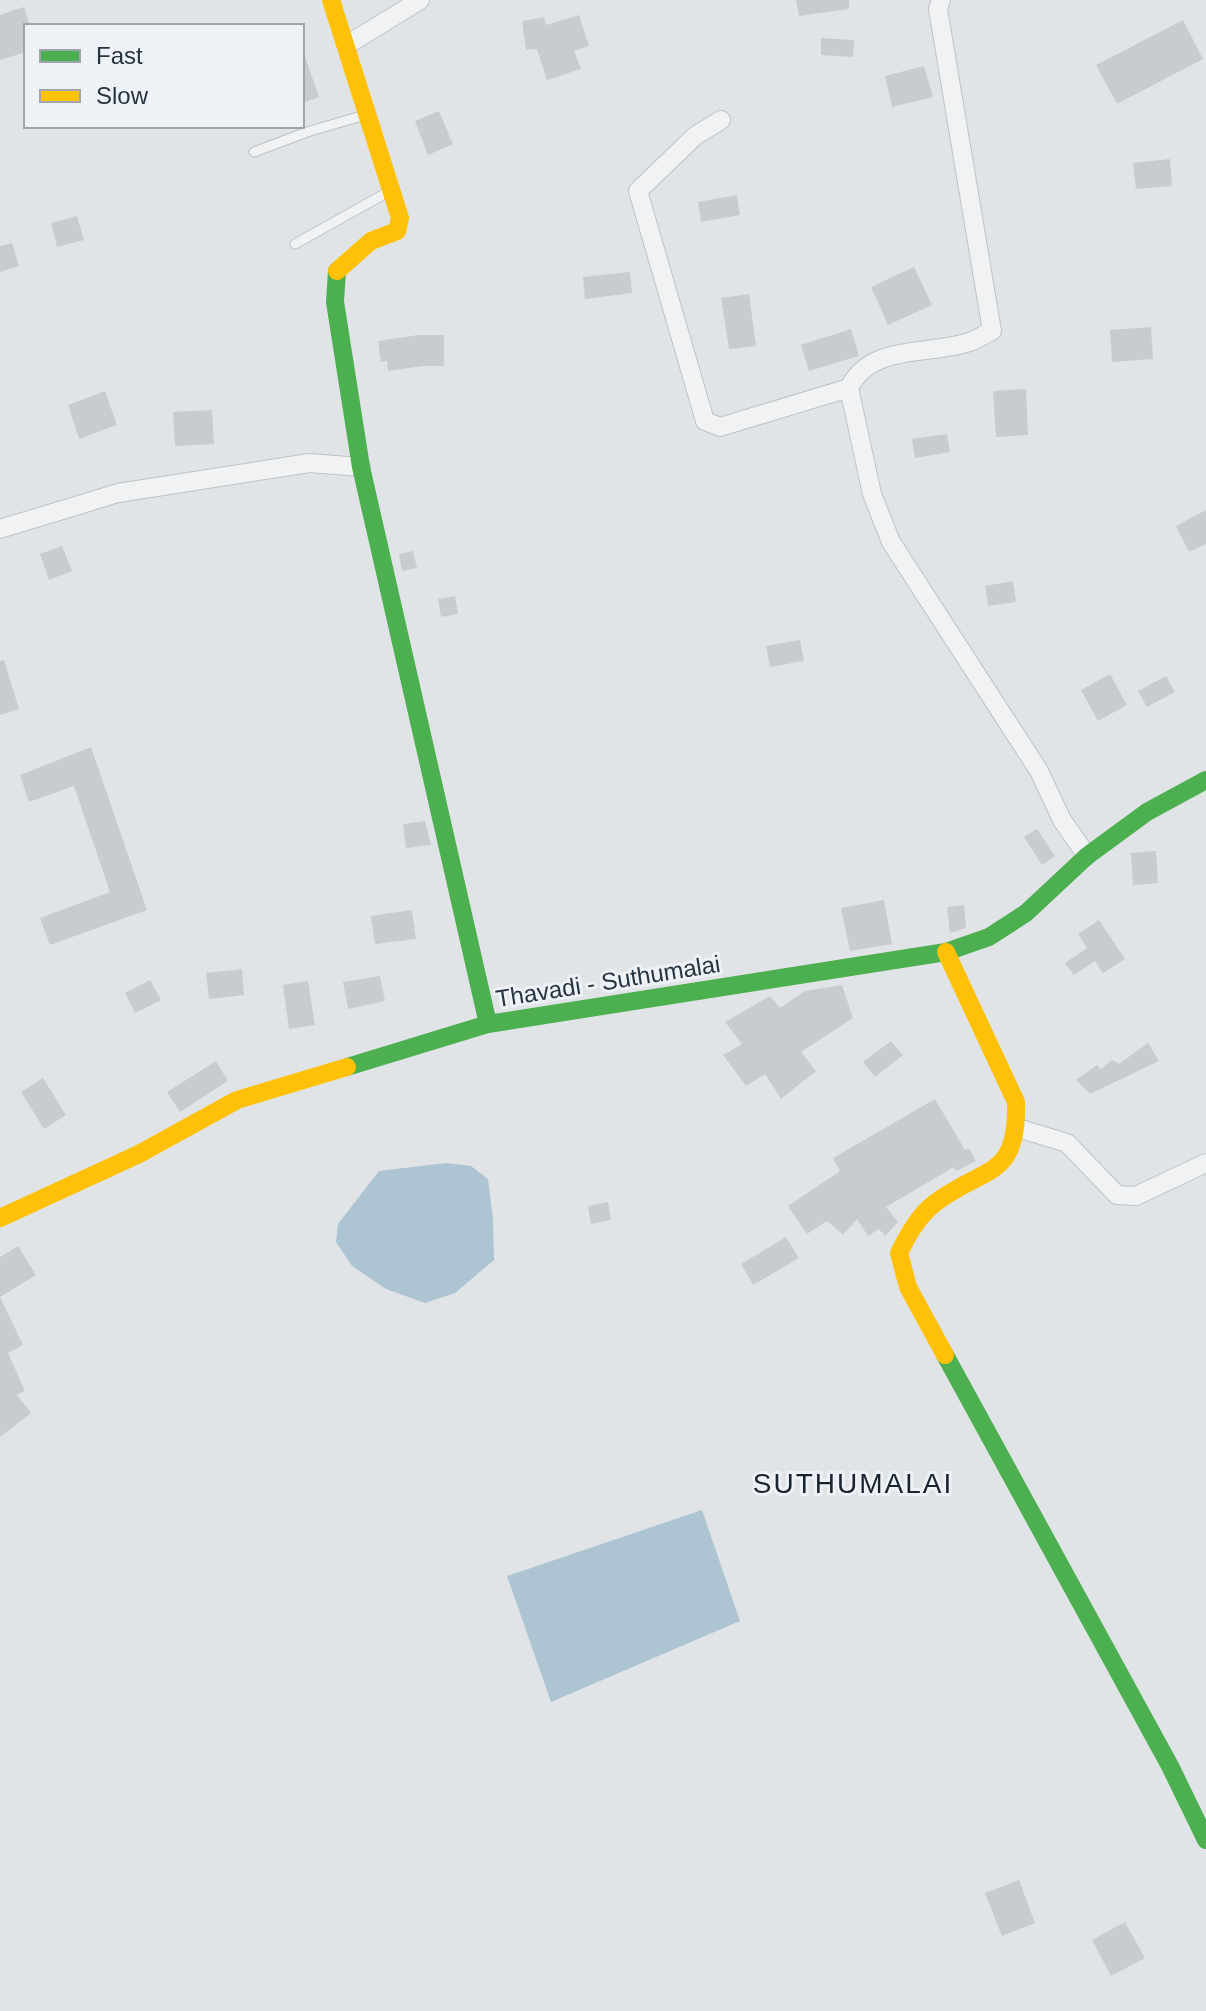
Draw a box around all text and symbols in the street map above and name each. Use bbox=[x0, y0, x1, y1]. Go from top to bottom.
legend bbox=[24, 24, 304, 128]
text: Fast bbox=[96, 42, 143, 69]
text: Slow bbox=[96, 82, 149, 109]
street label: Thavadi - Suthumalai bbox=[494, 950, 722, 1012]
district label: SUTHUMALAI bbox=[753, 1468, 953, 1499]

